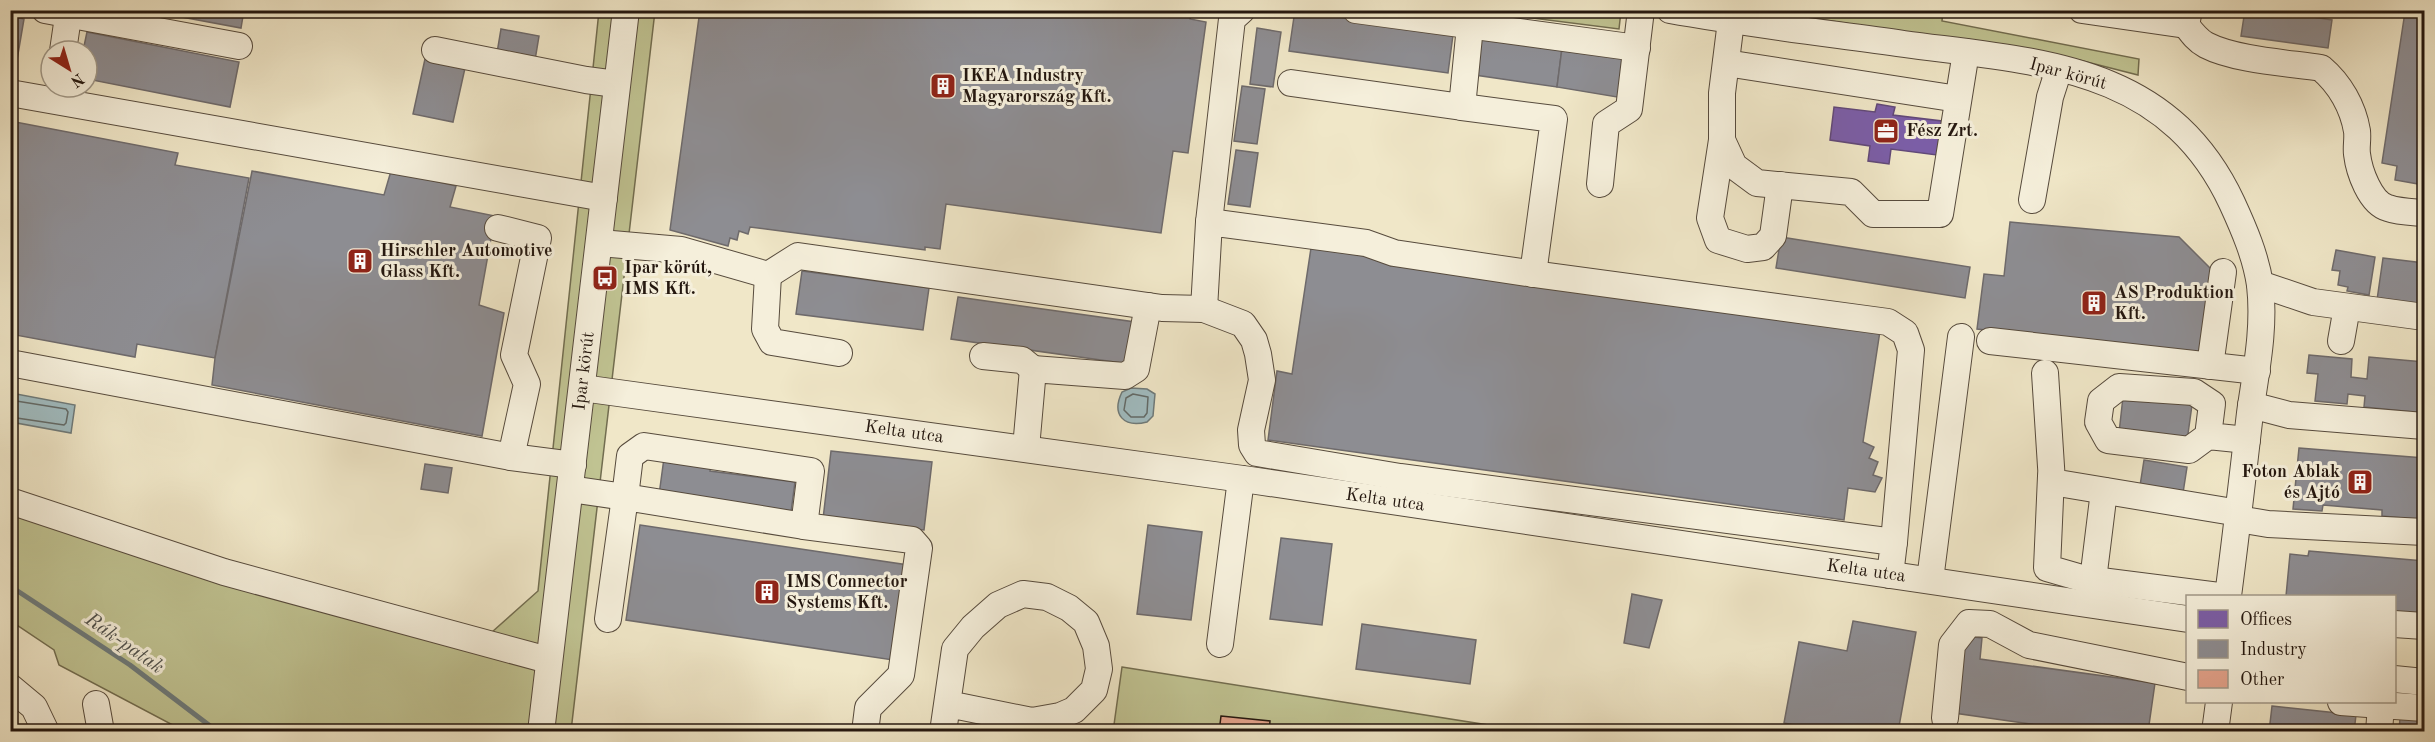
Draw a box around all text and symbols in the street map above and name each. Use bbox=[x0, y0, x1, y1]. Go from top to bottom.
north arrow bbox=[39, 39, 99, 99]
street label: Ipar körút bbox=[2027, 55, 2109, 93]
place label: IKEA Industry Magyarország Kft. bbox=[962, 67, 1112, 106]
text: N bbox=[67, 69, 87, 90]
building icon: IKEA Industry Magyarország Kft. bbox=[928, 71, 958, 101]
office icon: Fész Zrt. bbox=[1871, 116, 1901, 146]
place label: Fész Zrt. bbox=[1906, 122, 1978, 140]
place label: Hirschler Automotive Glass Kft. bbox=[380, 242, 553, 281]
building icon: Hirschler Automotive Glass Kft. bbox=[345, 246, 375, 276]
place label: Ipar körút, IMS Kft. bbox=[624, 259, 712, 298]
bus stop icon: Ipar körút, IMS Kft. bbox=[590, 263, 620, 293]
place label: AS Produktion Kft. bbox=[2114, 284, 2234, 323]
building icon: AS Produktion Kft. bbox=[2079, 288, 2109, 318]
street label: Ipar körút bbox=[570, 331, 598, 411]
street label: Kelta utca bbox=[863, 418, 945, 446]
place label: Foton Ablak és Ajtó bbox=[2241, 463, 2340, 502]
building icon: Foton Ablak és Ajtó bbox=[2345, 467, 2375, 497]
street label: Kelta utca bbox=[1344, 486, 1426, 514]
street label: Kelta utca bbox=[1825, 557, 1907, 585]
place label: IMS Connector Systems Kft. bbox=[786, 573, 908, 612]
building icon: IMS Connector Systems Kft. bbox=[752, 577, 782, 607]
legend bbox=[2186, 595, 2396, 703]
water label: Rák-patak bbox=[80, 609, 167, 678]
text: Offices bbox=[2240, 611, 2292, 629]
text: Industry bbox=[2240, 641, 2307, 659]
text: Other bbox=[2240, 671, 2285, 689]

